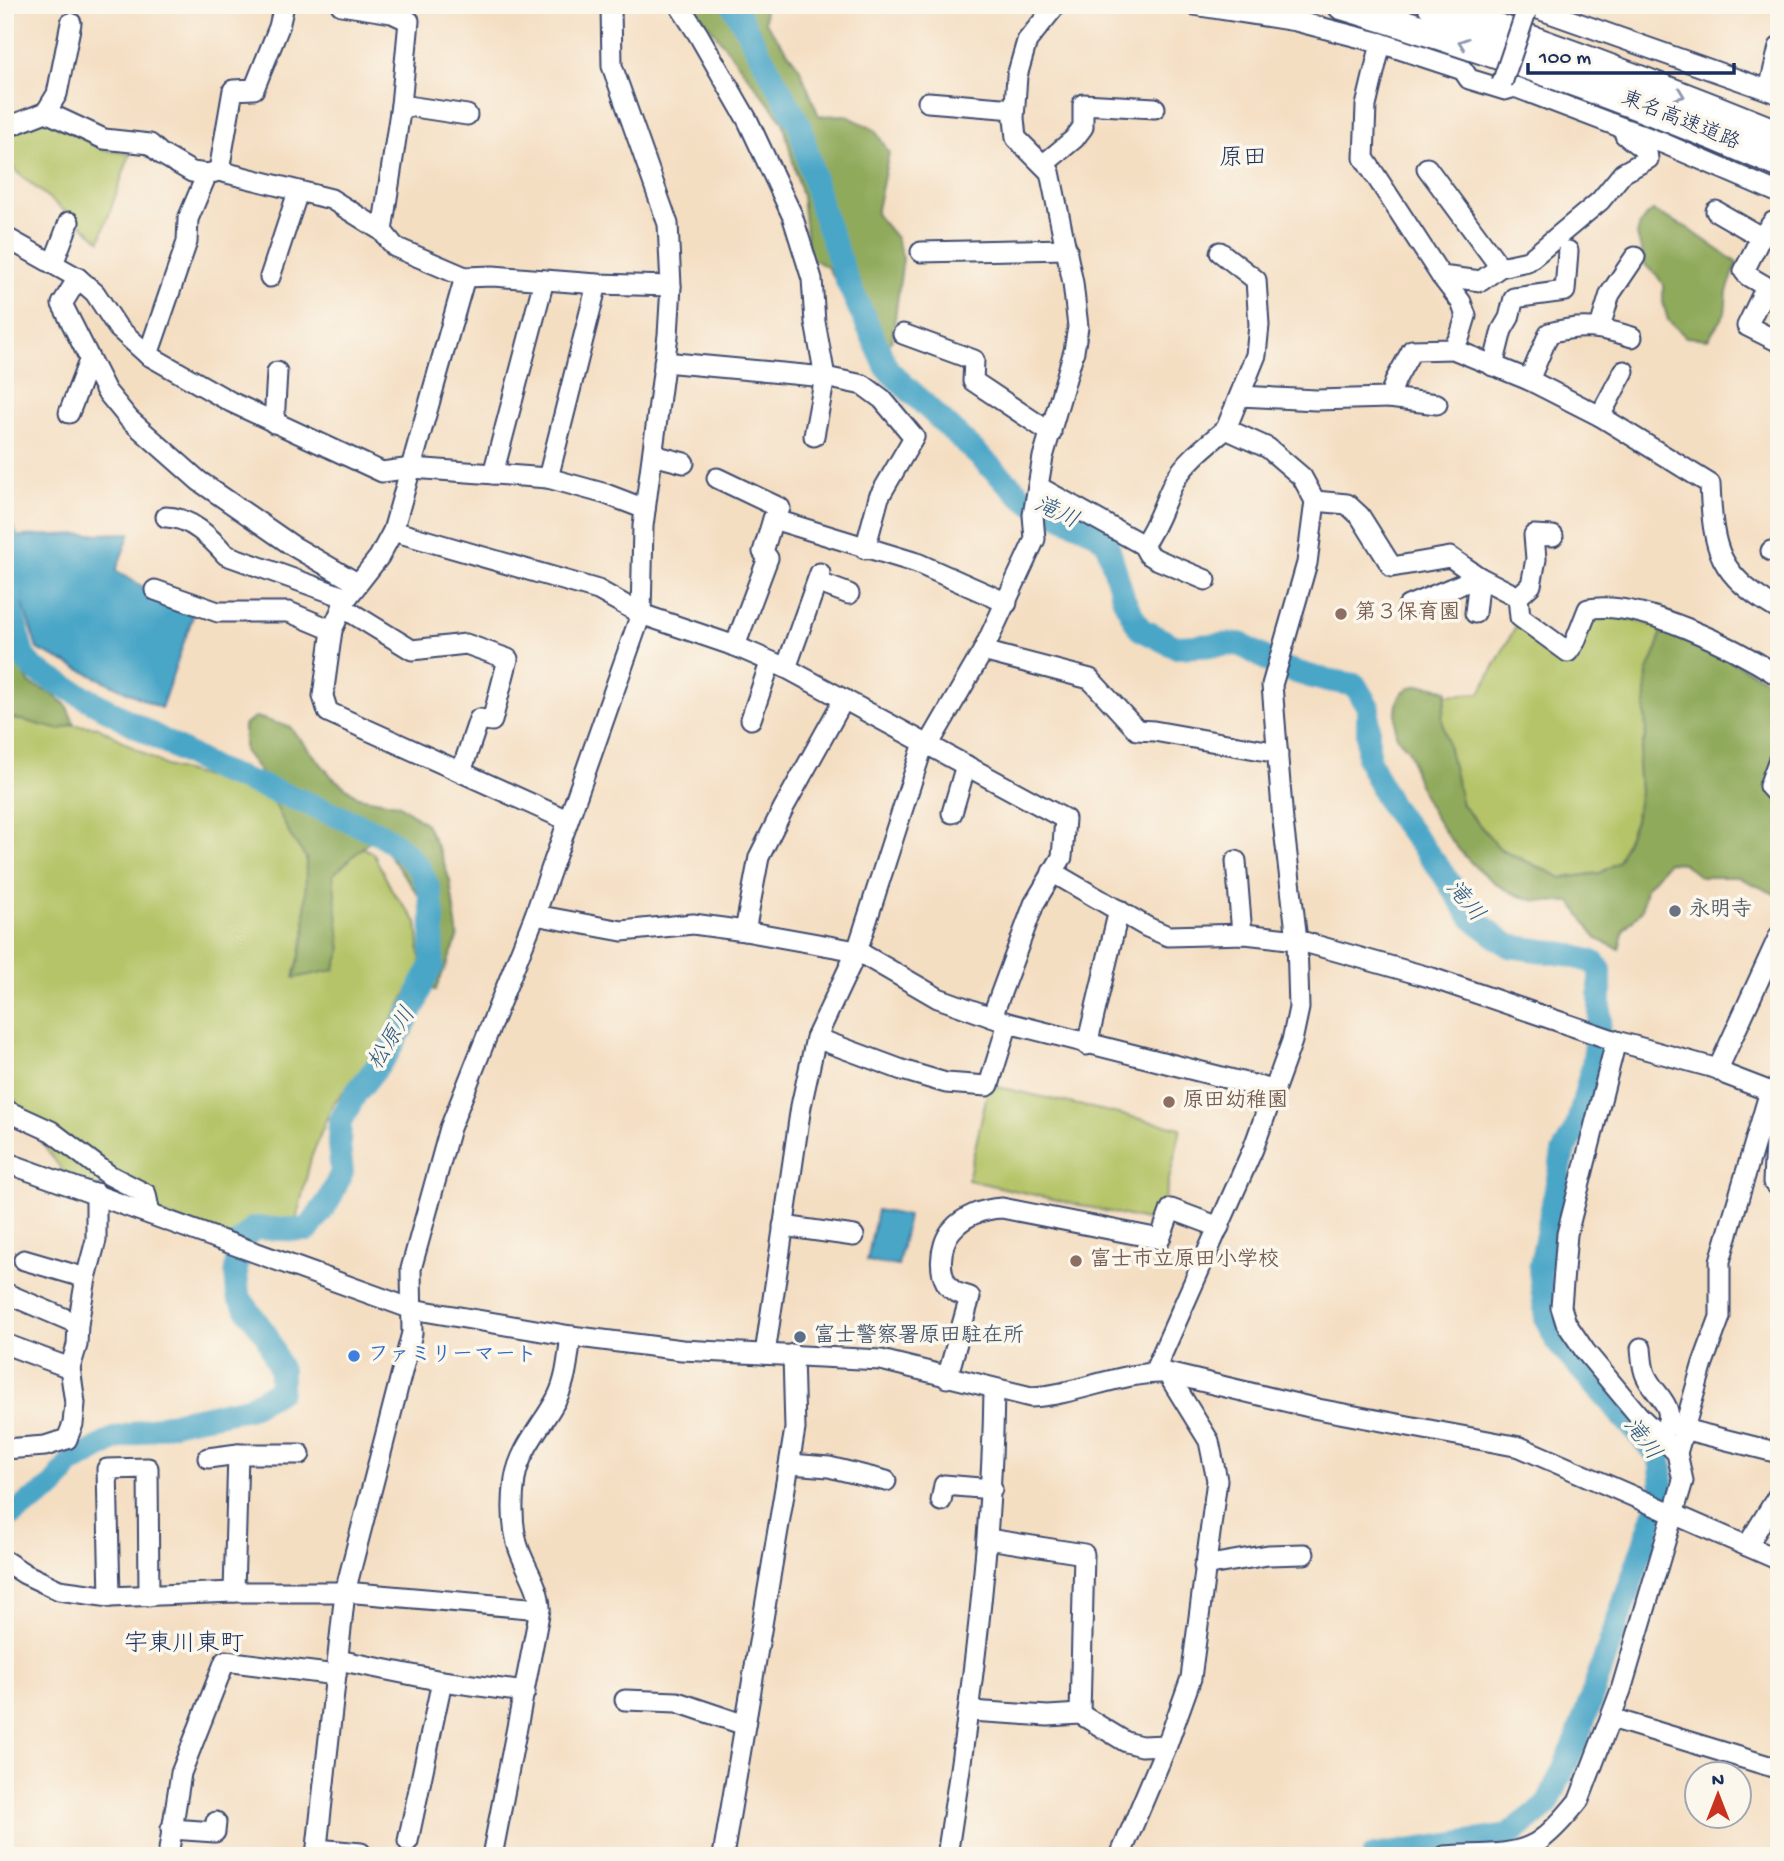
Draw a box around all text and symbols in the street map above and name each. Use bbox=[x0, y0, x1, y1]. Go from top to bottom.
scale bar bbox=[1528, 32, 1735, 76]
one-way arrow bbox=[1458, 37, 1470, 51]
text: 100 m bbox=[1538, 47, 1591, 72]
street label: 東名高速道路 bbox=[1617, 85, 1744, 157]
one-way arrow bbox=[1674, 87, 1686, 101]
district label: 原田 bbox=[1219, 145, 1267, 174]
water label: 滝川 bbox=[1029, 491, 1083, 536]
place label: 第３保育園 bbox=[1355, 600, 1460, 627]
marker: 第３保育園 bbox=[1333, 606, 1349, 622]
water label: 滝川 bbox=[1439, 875, 1490, 928]
place label: 永明寺 bbox=[1689, 897, 1752, 924]
marker: 永明寺 bbox=[1667, 903, 1683, 919]
water label: 松原川 bbox=[363, 1003, 423, 1075]
place label: 原田幼稚園 bbox=[1183, 1088, 1288, 1115]
marker: 原田幼稚園 bbox=[1161, 1094, 1177, 1110]
place label: 富士市立原田小学校 bbox=[1090, 1247, 1279, 1274]
marker: 富士市立原田小学校 bbox=[1068, 1253, 1084, 1269]
place label: 富士警察署原田駐在所 bbox=[814, 1323, 1024, 1350]
marker: 富士警察署原田駐在所 bbox=[792, 1329, 808, 1345]
place label: ファミリーマート bbox=[368, 1344, 537, 1369]
marker: ファミリーマート bbox=[346, 1348, 362, 1364]
water label: 滝川 bbox=[1616, 1413, 1666, 1466]
district label: 宇東川東町 bbox=[124, 1630, 244, 1660]
north arrow bbox=[1682, 1759, 1752, 1829]
text: N bbox=[1712, 1770, 1724, 1793]

